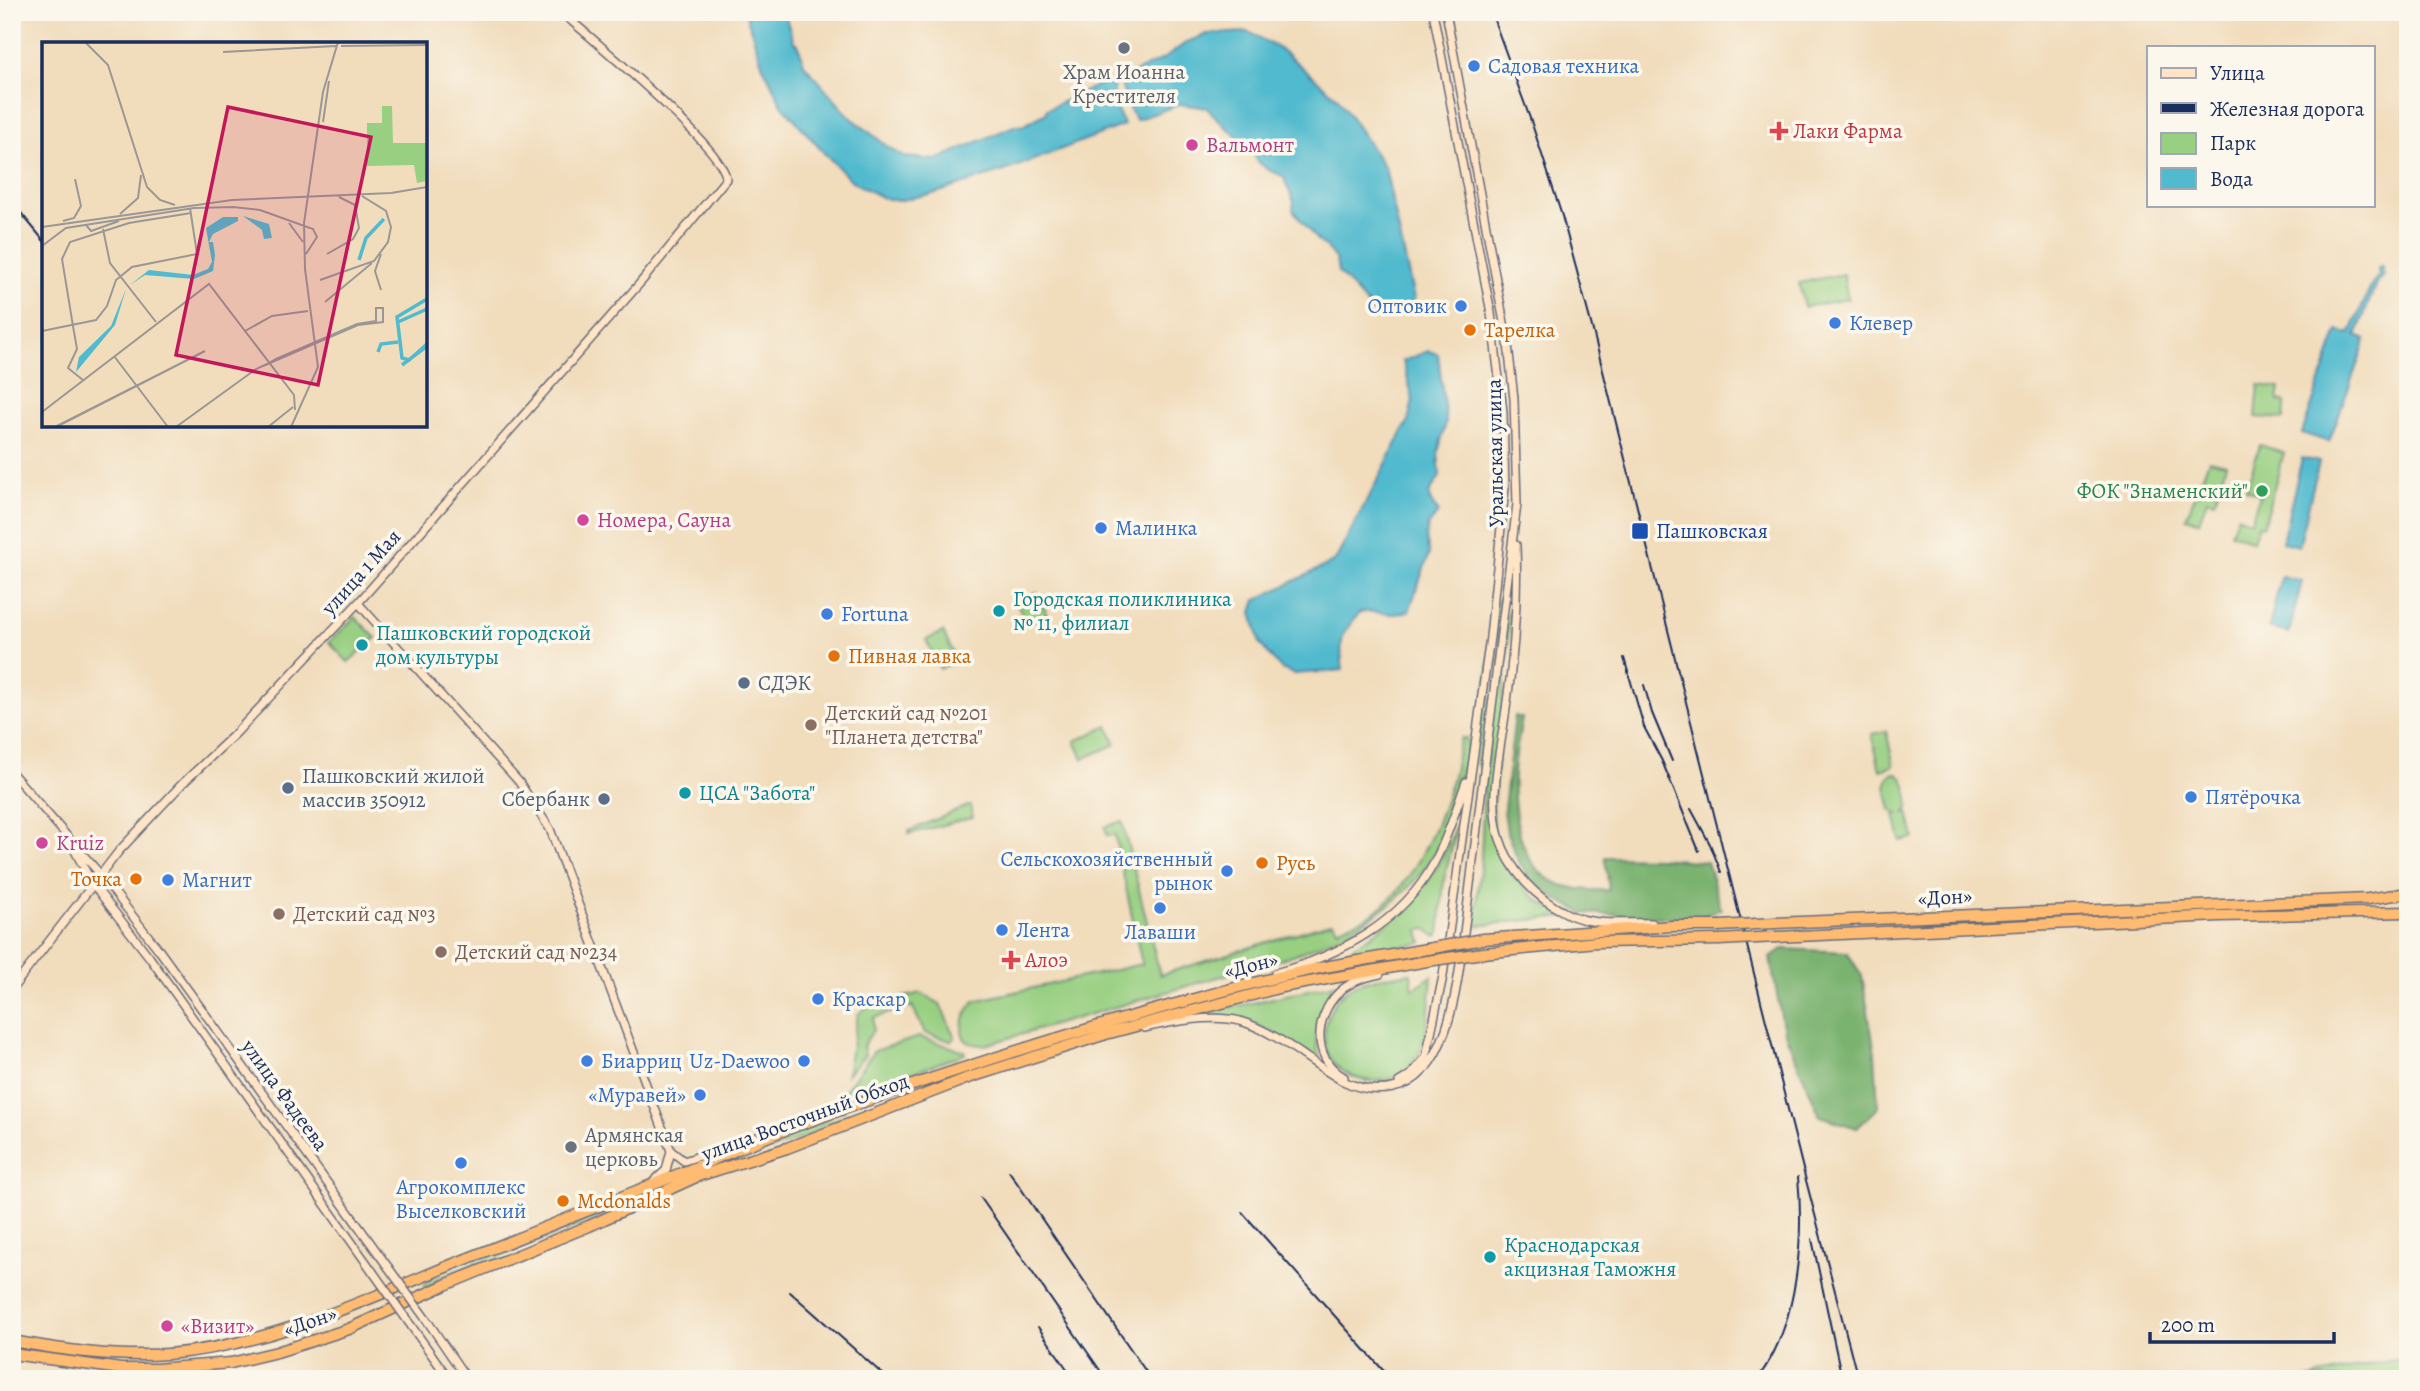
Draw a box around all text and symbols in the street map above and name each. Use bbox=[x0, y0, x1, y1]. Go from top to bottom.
marker: Храм Иоанна Крестителя bbox=[1116, 40, 1132, 56]
inset map bbox=[42, 42, 427, 427]
legend bbox=[2147, 46, 2374, 206]
place label: Садовая техника bbox=[1488, 52, 1640, 80]
place label: Храм Иоанна Крестителя bbox=[1063, 58, 1185, 110]
marker: Садовая техника bbox=[1466, 58, 1482, 74]
text: Улица bbox=[2210, 59, 2265, 87]
text: Железная дорога bbox=[2210, 95, 2365, 123]
place label: Лаки Фарма bbox=[1793, 117, 1903, 145]
marker: Лаки Фарма bbox=[1771, 123, 1787, 139]
text: Парк bbox=[2210, 129, 2256, 157]
place label: Вальмонт bbox=[1206, 131, 1294, 159]
marker: Вальмонт bbox=[1184, 137, 1200, 153]
text: Вода bbox=[2210, 165, 2253, 193]
place label: Оптовик bbox=[1367, 292, 1447, 320]
marker: Оптовик bbox=[1453, 298, 1469, 314]
place label: Клевер bbox=[1849, 309, 1913, 337]
marker: Клевер bbox=[1827, 315, 1843, 331]
place label: Тарелка bbox=[1484, 316, 1556, 344]
marker: Тарелка bbox=[1462, 322, 1478, 338]
street label: Уральская улица bbox=[1480, 378, 1510, 528]
place label: ФОК "Знаменский" bbox=[2077, 477, 2248, 505]
marker: ФОК "Знаменский" bbox=[2254, 483, 2270, 499]
place label: Номера, Сауна bbox=[597, 506, 731, 534]
marker: Номера, Сауна bbox=[575, 512, 591, 528]
place label: Малинка bbox=[1115, 514, 1198, 542]
place label: Пашковская bbox=[1656, 517, 1768, 545]
marker: Малинка bbox=[1093, 520, 1109, 536]
marker: Пашковская bbox=[1630, 521, 1650, 541]
street label: улица 1 Мая bbox=[314, 523, 407, 622]
place label: Городская поликлиника № 11, филиал bbox=[1013, 585, 1232, 637]
place label: Fortuna bbox=[841, 600, 909, 628]
marker: Городская поликлиника № 11, филиал bbox=[991, 603, 1007, 619]
marker: Fortuna bbox=[819, 606, 835, 622]
place label: Пашковский городской дом культуры bbox=[375, 619, 591, 671]
marker: Пашковский городской дом культуры bbox=[354, 637, 370, 653]
place label: Пивная лавка bbox=[848, 642, 972, 670]
marker: Пивная лавка bbox=[826, 648, 842, 664]
place label: СДЭК bbox=[758, 669, 812, 697]
marker: СДЭК bbox=[736, 675, 752, 691]
place label: Детский сад №201 "Планета детства" bbox=[825, 699, 987, 751]
marker: Детский сад №201 "Планета детства" bbox=[803, 717, 819, 733]
place label: Пашковский жилой массив 350912 bbox=[302, 762, 485, 814]
place label: ЦСА "Забота" bbox=[699, 779, 815, 807]
marker: Пашковский жилой массив 350912 bbox=[280, 780, 296, 796]
place label: Пятёрочка bbox=[2205, 783, 2301, 811]
place label: Сбербанк bbox=[502, 785, 590, 813]
marker: ЦСА "Забота" bbox=[677, 785, 693, 801]
marker: Пятёрочка bbox=[2183, 789, 2199, 805]
marker: Сбербанк bbox=[596, 791, 612, 807]
place label: Kruiz bbox=[56, 829, 104, 857]
marker: Kruiz bbox=[34, 835, 50, 851]
place label: Сельскохозяйственный рынок bbox=[1001, 845, 1213, 897]
place label: Русь bbox=[1276, 849, 1315, 877]
marker: Русь bbox=[1254, 855, 1270, 871]
marker: Сельскохозяйственный рынок bbox=[1219, 863, 1235, 879]
place label: Точка bbox=[71, 865, 122, 893]
place label: Магнит bbox=[182, 866, 252, 894]
marker: Точка bbox=[128, 871, 144, 887]
marker: Магнит bbox=[160, 872, 176, 888]
street label: «Дон» bbox=[1917, 882, 1973, 912]
place label: Детский сад №3 bbox=[293, 900, 436, 928]
marker: Лаваши bbox=[1152, 900, 1168, 916]
marker: Детский сад №3 bbox=[271, 906, 287, 922]
place label: Лента bbox=[1016, 916, 1070, 944]
place label: Лаваши bbox=[1124, 918, 1196, 946]
marker: Лента bbox=[994, 922, 1010, 938]
place label: Детский сад №234 bbox=[455, 938, 617, 966]
marker: Детский сад №234 bbox=[433, 944, 449, 960]
street label: «Дон» bbox=[1221, 945, 1281, 985]
place label: Алоэ bbox=[1024, 946, 1068, 974]
marker: Алоэ bbox=[1003, 952, 1019, 968]
place label: Краскар bbox=[832, 985, 906, 1013]
marker: Краскар bbox=[810, 991, 826, 1007]
street label: улица Фадеева bbox=[234, 1033, 335, 1157]
place label: Биарриц bbox=[601, 1047, 682, 1075]
place label: Uz-Daewoo bbox=[689, 1047, 790, 1075]
marker: Биарриц bbox=[579, 1053, 595, 1069]
marker: Uz-Daewoo bbox=[796, 1053, 812, 1069]
street label: улица Восточный Обход bbox=[697, 1066, 912, 1168]
place label: «Муравей» bbox=[589, 1081, 686, 1109]
marker: «Муравей» bbox=[692, 1087, 708, 1103]
place label: Армянская церковь bbox=[584, 1121, 684, 1173]
marker: Армянская церковь bbox=[563, 1139, 579, 1155]
marker: Агрокомплекс Выселковский bbox=[453, 1155, 469, 1171]
place label: Агрокомплекс Выселковский bbox=[396, 1173, 526, 1225]
place label: Mcdonalds bbox=[577, 1187, 671, 1215]
marker: Mcdonalds bbox=[555, 1193, 571, 1209]
place label: Краснодарская акцизная Таможня bbox=[1504, 1231, 1676, 1283]
marker: Краснодарская акцизная Таможня bbox=[1482, 1249, 1498, 1265]
street label: «Дон» bbox=[280, 1299, 340, 1343]
scale bar bbox=[2150, 1300, 2334, 1344]
text: 200 m bbox=[2161, 1311, 2215, 1339]
place label: «Визит» bbox=[181, 1312, 254, 1340]
marker: «Визит» bbox=[159, 1318, 175, 1334]

